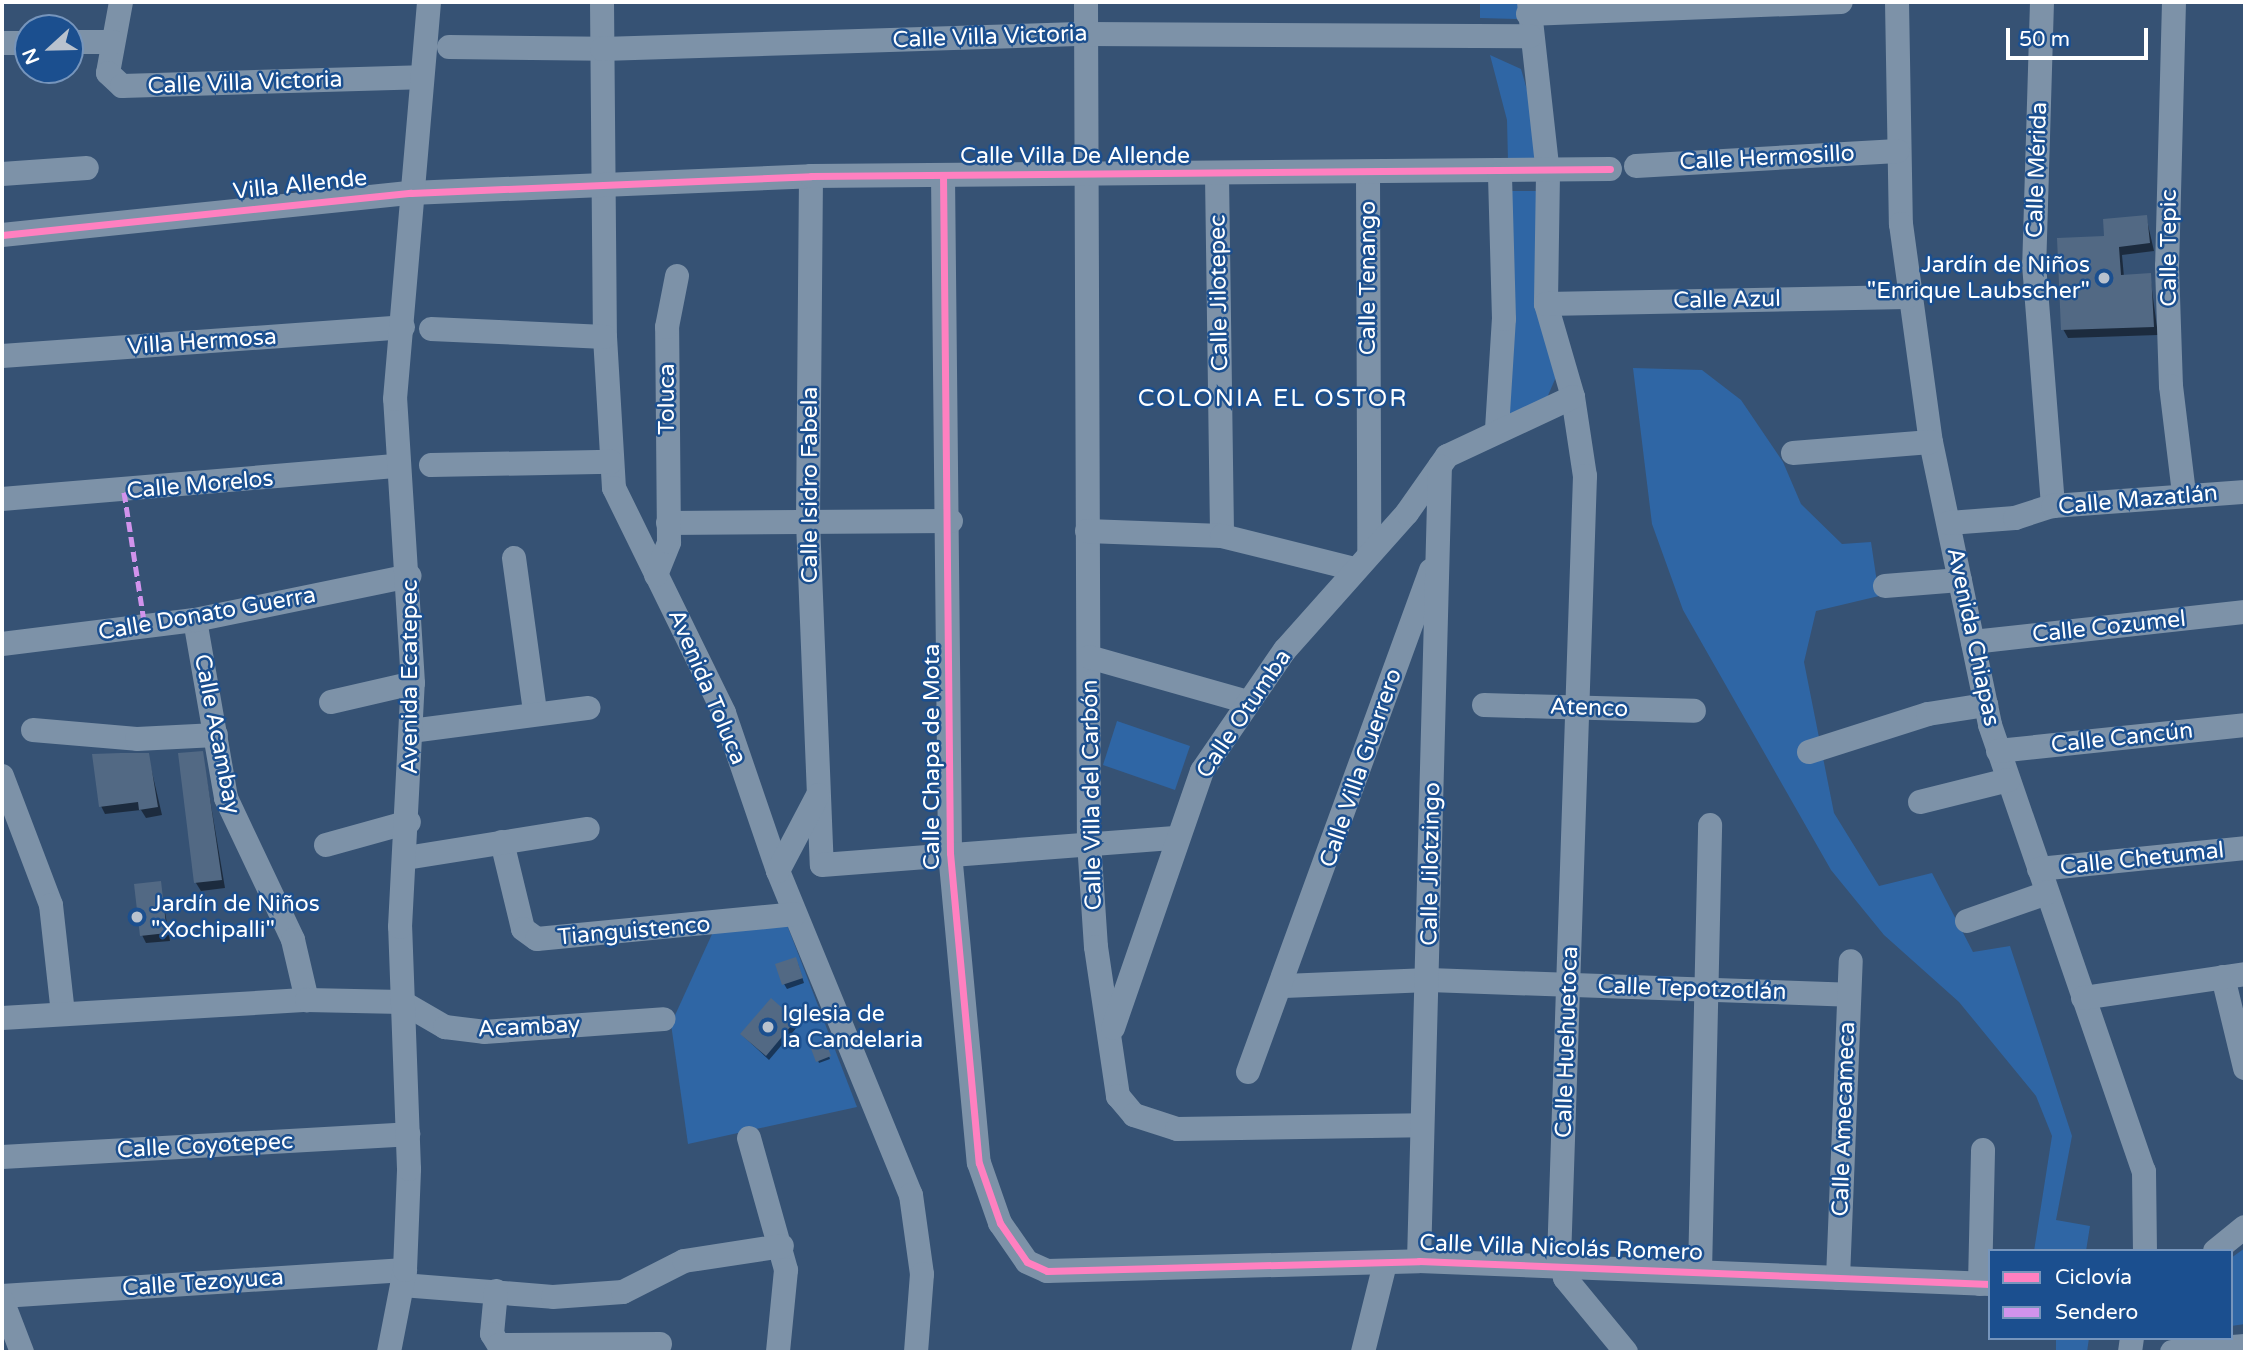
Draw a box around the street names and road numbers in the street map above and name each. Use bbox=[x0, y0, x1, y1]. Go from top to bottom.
street label: Calle Villa Victoria bbox=[892, 20, 1088, 54]
street label: Calle Villa Victoria bbox=[147, 66, 343, 100]
street label: Calle Mérida bbox=[2021, 101, 2053, 239]
street label: Calle Hermosillo bbox=[1679, 140, 1855, 176]
street label: Calle Villa De Allende bbox=[960, 142, 1190, 170]
street label: Villa Allende bbox=[232, 164, 368, 206]
street label: Calle Tepic bbox=[2155, 189, 2183, 307]
street label: Calle Tenango bbox=[1354, 201, 1382, 355]
street label: Calle Jilotepec bbox=[1204, 214, 1234, 372]
street label: Calle Azul bbox=[1673, 285, 1781, 315]
street label: Villa Hermosa bbox=[126, 323, 278, 361]
street label: Toluca bbox=[653, 363, 681, 435]
street label: Calle Isidro Fabela bbox=[796, 387, 824, 583]
street label: Calle Morelos bbox=[125, 465, 275, 505]
street label: Calle Mazatlán bbox=[2057, 479, 2219, 521]
street label: Avenida Chiapas bbox=[1941, 545, 2005, 729]
street label: Avenida Ecatepec bbox=[396, 579, 424, 775]
street label: Calle Donato Guerra bbox=[96, 581, 318, 647]
street label: Avenida Toluca bbox=[662, 605, 752, 769]
street label: Calle Cozumel bbox=[2031, 605, 2187, 649]
street label: Calle Chapa de Mota bbox=[918, 644, 946, 870]
street label: Calle Otumba bbox=[1191, 644, 1297, 784]
street label: Calle Acambay bbox=[188, 652, 246, 816]
street label: Calle Villa Guerrero bbox=[1314, 665, 1408, 871]
street label: Calle Villa del Carbón bbox=[1076, 679, 1108, 911]
street label: Atenco bbox=[1549, 693, 1629, 723]
street label: Calle Cancún bbox=[2050, 717, 2194, 759]
street label: Calle Jilotzingo bbox=[1416, 782, 1446, 946]
street label: Calle Chetumal bbox=[2059, 837, 2225, 881]
street label: Tianguistenco bbox=[556, 911, 712, 951]
street label: Calle Huehuetoca bbox=[1550, 945, 1584, 1139]
street label: Calle Tepotzotlán bbox=[1597, 972, 1787, 1006]
street label: Acambay bbox=[477, 1011, 581, 1043]
street label: Calle Amecameca bbox=[1827, 1021, 1861, 1217]
street label: Calle Coyotepec bbox=[116, 1128, 294, 1164]
street label: Calle Villa Nicolás Romero bbox=[1419, 1229, 1703, 1267]
street label: Calle Tezoyuca bbox=[121, 1264, 285, 1302]

